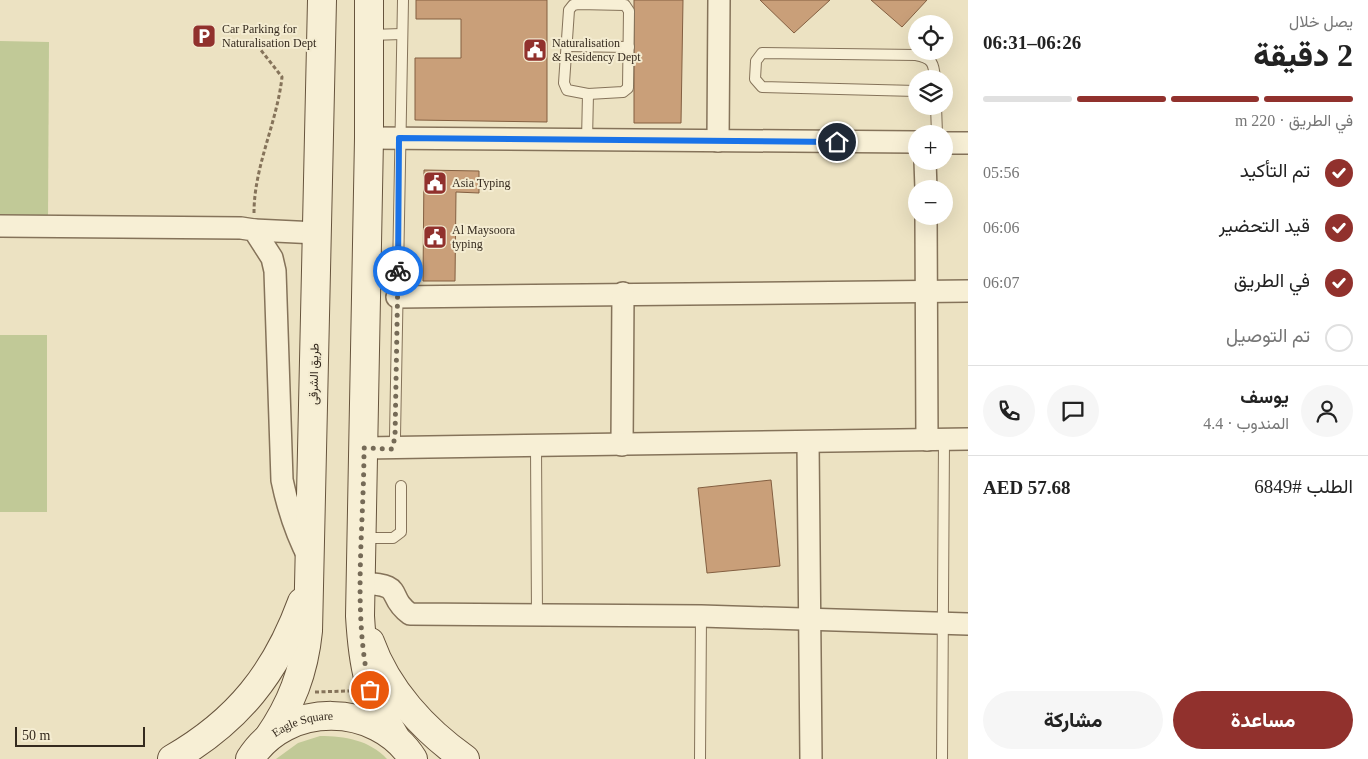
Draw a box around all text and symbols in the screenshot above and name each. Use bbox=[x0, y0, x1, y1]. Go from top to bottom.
text: يصل خلال bbox=[1289, 13, 1353, 30]
map controls bbox=[908, 15, 953, 225]
button: locate bbox=[908, 15, 953, 60]
place label: Car Parking for Naturalisation Dept bbox=[222, 22, 317, 50]
parking icon: Car Parking for Naturalisation Dept bbox=[191, 23, 217, 49]
text: 06:26–06:31 bbox=[983, 32, 1081, 53]
place label: Naturalisation & Residency Dept bbox=[552, 36, 641, 64]
public building icon: Naturalisation & Residency Dept bbox=[522, 37, 548, 63]
text: 2 دقيقة bbox=[1253, 37, 1353, 73]
button: layers bbox=[908, 70, 953, 115]
text: في الطريق · 220 m bbox=[1235, 112, 1353, 129]
pin bbox=[816, 121, 858, 163]
button: + bbox=[908, 125, 953, 170]
icon: home bbox=[823, 128, 851, 156]
icon: check bbox=[1325, 159, 1353, 187]
text: تم التأكيد bbox=[1240, 160, 1310, 181]
text: 05:56 bbox=[983, 164, 1019, 181]
public building icon: Asia Typing bbox=[422, 170, 448, 196]
place label: Asia Typing bbox=[452, 176, 511, 190]
button: − bbox=[908, 180, 953, 225]
icon: check bbox=[1325, 214, 1353, 242]
text: قيد التحضير bbox=[1219, 215, 1310, 236]
text: 06:06 bbox=[983, 219, 1019, 236]
place label: Al Maysoora typing bbox=[452, 223, 516, 251]
public building icon: Al Maysoora typing bbox=[422, 224, 448, 250]
courier bbox=[373, 246, 423, 296]
icon: bike bbox=[384, 257, 412, 285]
icon: check bbox=[1325, 269, 1353, 297]
text: في الطريق bbox=[1234, 270, 1310, 291]
text: 06:07 bbox=[983, 274, 1019, 291]
text: تم التوصيل bbox=[1226, 325, 1310, 346]
street label: طريق الشرقى bbox=[306, 343, 323, 405]
button: phone bbox=[983, 385, 1035, 437]
button: chat bbox=[1047, 385, 1099, 437]
button: person bbox=[1301, 385, 1353, 437]
text: يوسف bbox=[1240, 386, 1289, 407]
text: المندوب · 4.4 bbox=[1203, 415, 1289, 432]
text: الطلب #6849 bbox=[1254, 476, 1353, 497]
text: AED 57.68 bbox=[983, 477, 1071, 498]
pin bbox=[349, 669, 391, 711]
icon: bag bbox=[356, 676, 384, 704]
button: مشاركة bbox=[983, 691, 1163, 749]
button: مساعدة bbox=[1173, 691, 1353, 749]
street label: Eagle Square bbox=[269, 709, 333, 740]
scale bar bbox=[15, 724, 145, 747]
text: 50 m bbox=[22, 728, 50, 743]

